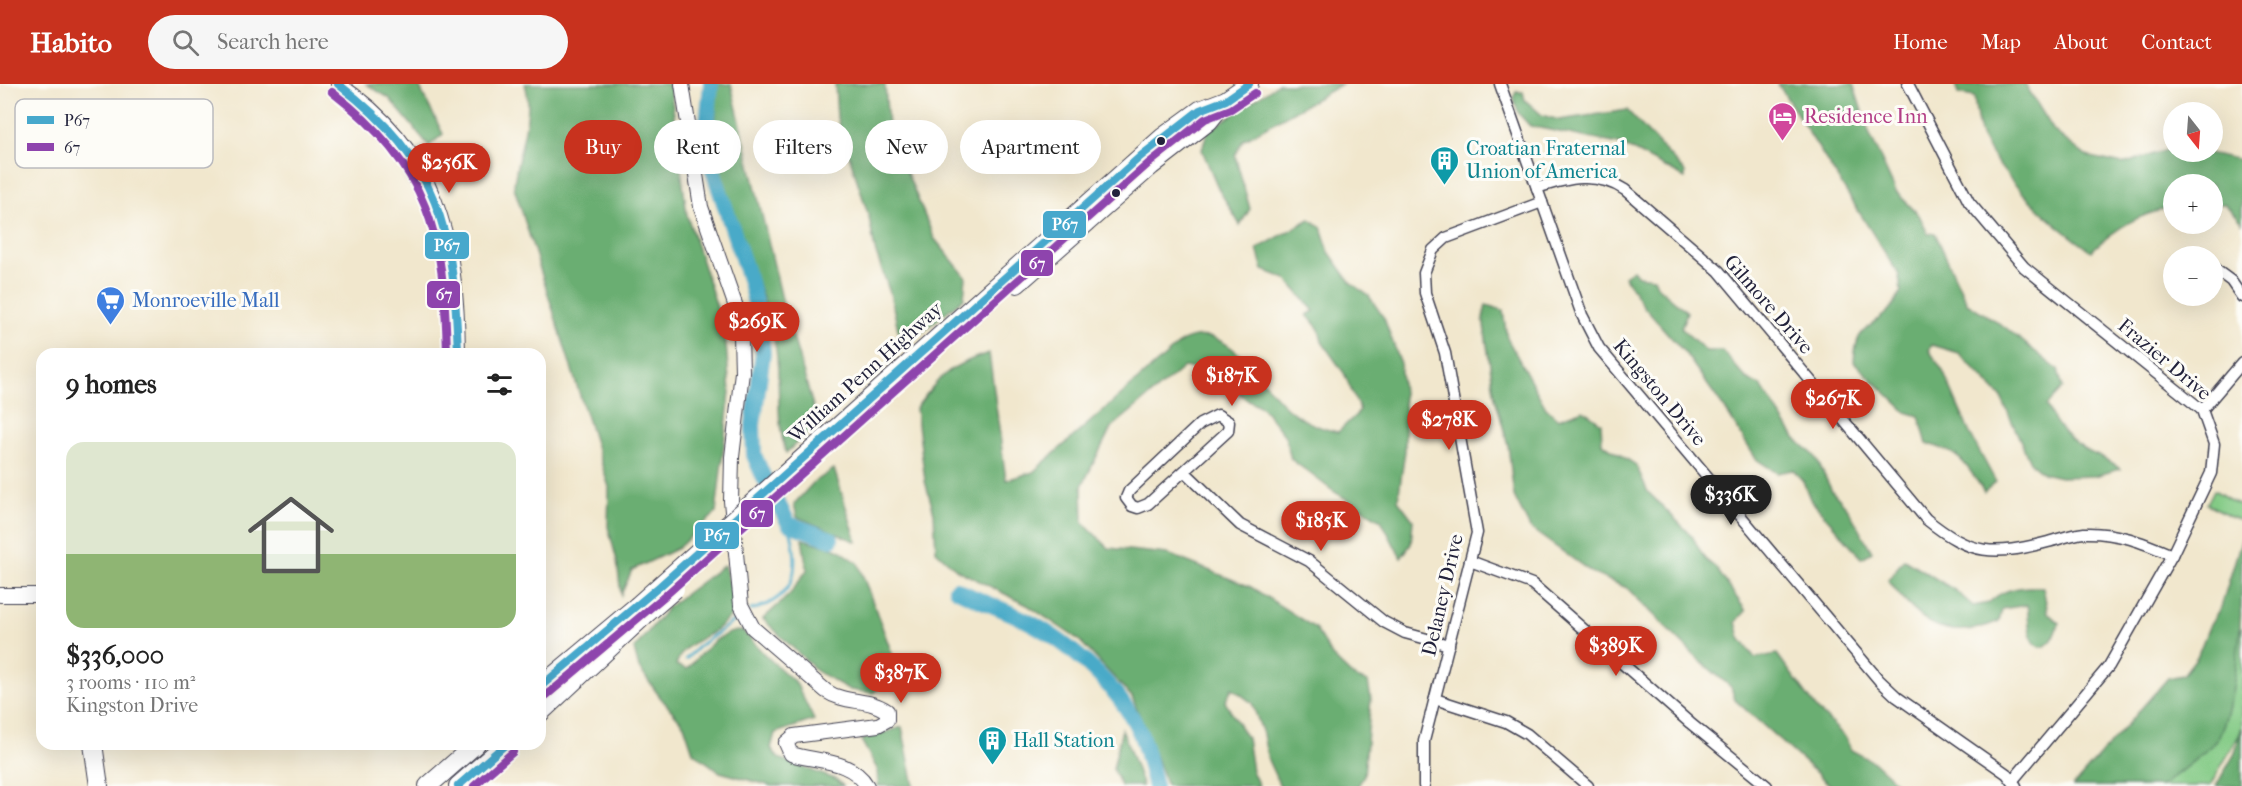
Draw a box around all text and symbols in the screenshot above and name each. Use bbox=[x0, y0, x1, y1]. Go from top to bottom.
search box bbox=[148, 15, 568, 69]
text: Habito bbox=[30, 26, 112, 59]
icon: search bbox=[169, 26, 202, 59]
text: Search here bbox=[217, 29, 329, 55]
text: Home bbox=[1893, 30, 1948, 54]
text: Map bbox=[1981, 30, 2021, 54]
text: About bbox=[2054, 30, 2108, 54]
text: Contact bbox=[2141, 30, 2212, 54]
legend bbox=[15, 99, 213, 168]
hotel icon: Residence Inn bbox=[1767, 100, 1799, 142]
north arrow bbox=[2163, 102, 2223, 162]
map controls bbox=[2163, 102, 2223, 306]
place label: Residence Inn bbox=[1804, 105, 1928, 128]
text: P67 bbox=[64, 111, 90, 130]
chip: Buy bbox=[564, 120, 642, 174]
chip: Rent bbox=[654, 120, 741, 174]
chip: Filters bbox=[753, 120, 853, 174]
chip: New bbox=[865, 120, 948, 174]
chip: Apartment bbox=[960, 120, 1101, 174]
unlabelled marker bbox=[1155, 135, 1167, 147]
place label: Croatian Fraternal Union of America bbox=[1466, 137, 1626, 183]
text: 67 bbox=[64, 138, 81, 157]
pin: $256K bbox=[407, 143, 491, 194]
building icon: Croatian Fraternal Union of America bbox=[1429, 144, 1461, 186]
text: $256K bbox=[421, 151, 477, 174]
button: + bbox=[2163, 174, 2223, 234]
unlabelled marker bbox=[1110, 187, 1122, 199]
line badge: P67 bbox=[1042, 210, 1087, 239]
text: P67 bbox=[1052, 215, 1078, 234]
line badge: P67 bbox=[424, 231, 470, 260]
text: P67 bbox=[434, 236, 460, 255]
button: − bbox=[2163, 246, 2223, 306]
line badge: 67 bbox=[1020, 249, 1054, 277]
street label: Gilmore Drive bbox=[1719, 250, 1818, 359]
text: 67 bbox=[1029, 254, 1045, 273]
line badge: 67 bbox=[426, 280, 461, 309]
supermarket icon: Monroeville Mall bbox=[95, 284, 127, 326]
text: 67 bbox=[436, 285, 452, 304]
place label: Monroeville Mall bbox=[132, 289, 280, 312]
street label: William Penn Highway bbox=[783, 296, 948, 448]
pin: $269K bbox=[715, 302, 799, 353]
text: $269K bbox=[728, 310, 786, 333]
street label: Frazier Drive bbox=[2113, 314, 2216, 405]
street label: Kingston Drive bbox=[1608, 334, 1711, 450]
pin: $187K bbox=[1190, 356, 1274, 407]
text: $187K bbox=[1206, 364, 1258, 387]
icon: filters bbox=[483, 368, 516, 401]
text: 9 homes bbox=[66, 369, 157, 400]
pin: $267K bbox=[1791, 379, 1875, 430]
text: $267K bbox=[1805, 387, 1861, 410]
pin: $278K bbox=[1407, 400, 1491, 451]
text: $278K bbox=[1421, 408, 1477, 431]
pin: $336K bbox=[1689, 475, 1773, 526]
icon: home bbox=[237, 481, 345, 589]
text: $336K bbox=[1705, 483, 1757, 506]
line badge: 67 bbox=[740, 499, 774, 528]
pin: $185K bbox=[1279, 501, 1363, 552]
text: 67 bbox=[749, 504, 765, 523]
text: $185K bbox=[1295, 509, 1347, 532]
line badge: P67 bbox=[694, 521, 740, 550]
text: P67 bbox=[704, 526, 730, 545]
street label: Delaney Drive bbox=[1417, 532, 1468, 658]
pin: $389K bbox=[1574, 626, 1658, 677]
text: $389K bbox=[1589, 634, 1643, 657]
text: $336,000 bbox=[66, 640, 164, 671]
pin: $387K bbox=[859, 653, 943, 704]
text: $387K bbox=[874, 661, 928, 684]
text: 3 rooms · 110 m² bbox=[66, 671, 195, 694]
text: Kingston Drive bbox=[66, 694, 198, 717]
building icon: Hall Station bbox=[976, 724, 1008, 766]
place label: Hall Station bbox=[1013, 729, 1115, 752]

